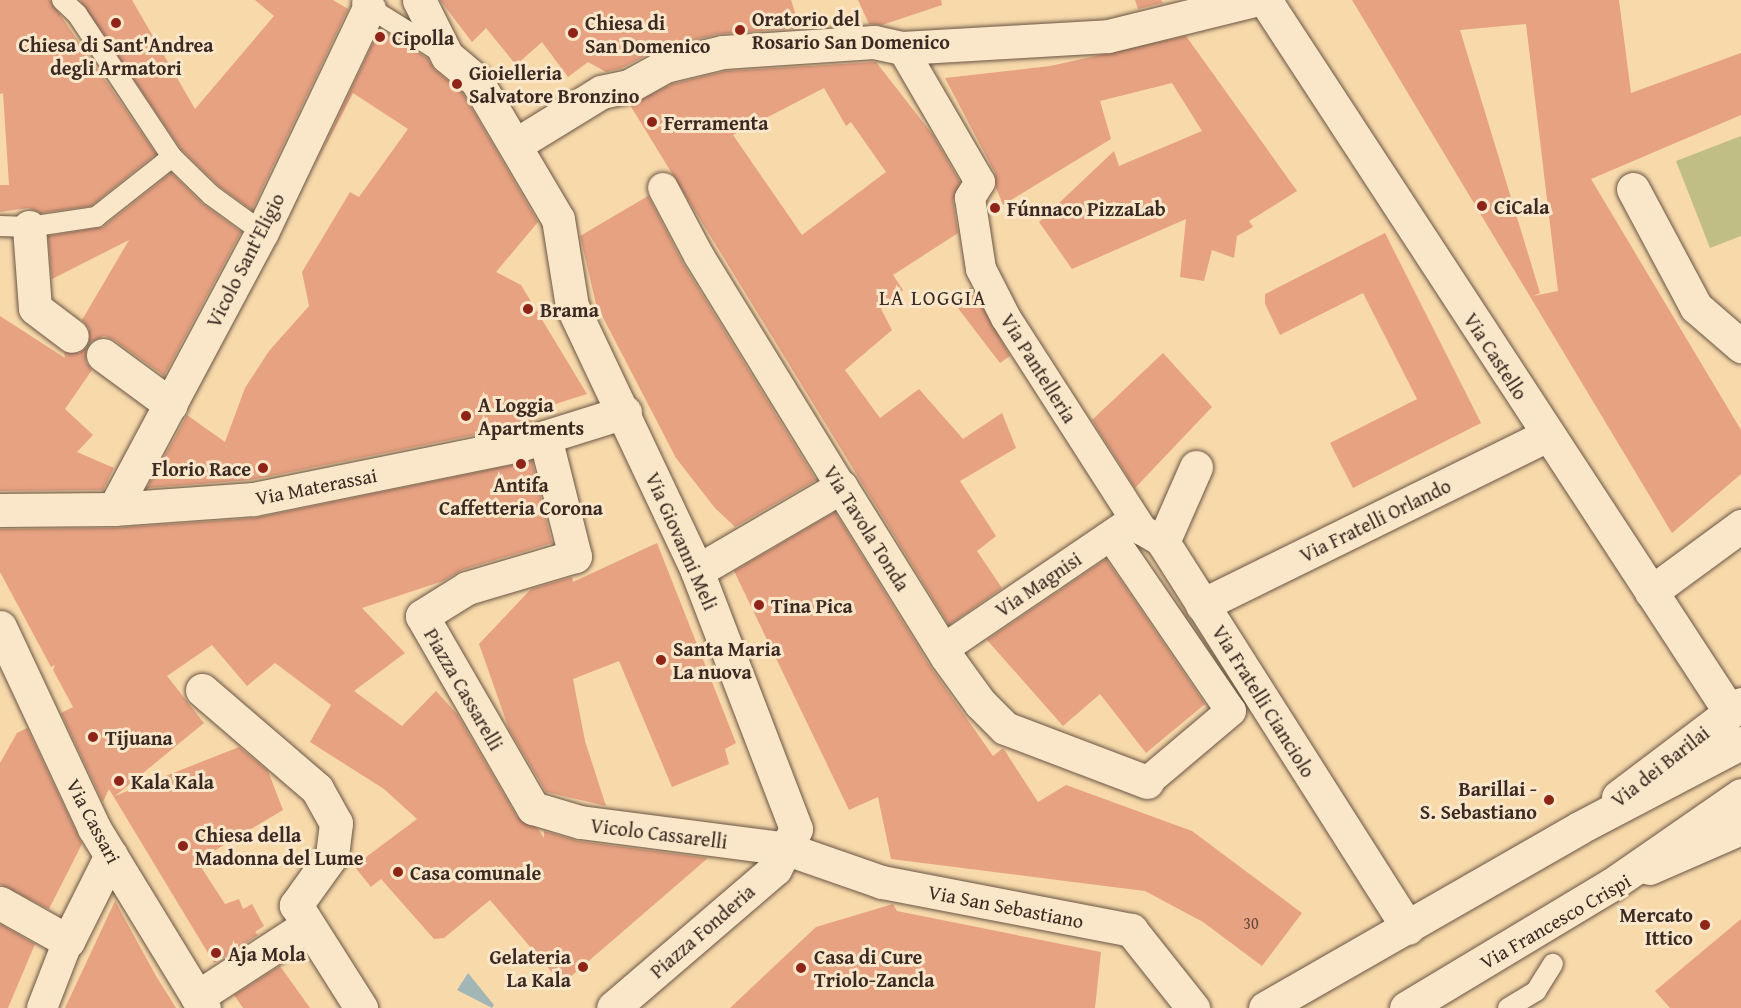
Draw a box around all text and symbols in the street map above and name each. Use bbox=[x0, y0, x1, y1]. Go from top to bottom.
place label: Oratorio del Rosario San Domenico bbox=[752, 6, 950, 53]
place label: Chiesa di San Domenico bbox=[585, 10, 710, 57]
marker: Chiesa di Sant'Andrea degli Armatori bbox=[109, 16, 123, 30]
marker: Oratorio del Rosario San Domenico bbox=[733, 23, 747, 37]
place label: Cipolla bbox=[392, 25, 454, 49]
marker: Chiesa di San Domenico bbox=[566, 26, 580, 40]
marker: Cipolla bbox=[373, 30, 387, 44]
place label: Chiesa di Sant'Andrea degli Armatori bbox=[18, 33, 214, 80]
place label: Gioielleria Salvatore Bronzino bbox=[469, 60, 639, 107]
marker: Gioielleria Salvatore Bronzino bbox=[450, 77, 464, 91]
place label: Ferramenta bbox=[664, 110, 768, 134]
marker: Ferramenta bbox=[645, 115, 659, 129]
street label: Vicolo Sant'Eligio bbox=[201, 189, 289, 331]
place label: CiCala bbox=[1494, 194, 1550, 218]
place label: Fúnnaco PizzaLab bbox=[1007, 196, 1166, 220]
marker: CiCala bbox=[1475, 199, 1489, 213]
marker: Fúnnaco PizzaLab bbox=[988, 201, 1002, 215]
district label: LA LOGGIA bbox=[879, 285, 987, 311]
place label: Brama bbox=[540, 297, 599, 321]
marker: Brama bbox=[521, 302, 535, 316]
street label: Via Castello bbox=[1459, 308, 1533, 404]
street label: Via Pantelleria bbox=[996, 309, 1082, 427]
place label: A Loggia Apartments bbox=[478, 392, 584, 439]
marker: A Loggia Apartments bbox=[459, 409, 473, 423]
place label: Florio Race bbox=[152, 456, 251, 480]
marker: Antifa Caffetteria Corona bbox=[514, 457, 528, 471]
marker: Florio Race bbox=[256, 461, 270, 475]
street label: Via Tavola Tonda bbox=[819, 461, 915, 595]
street label: Via Materassai bbox=[253, 462, 379, 510]
street label: Via Giovanni Meli bbox=[641, 468, 723, 614]
place label: Antifa Caffetteria Corona bbox=[439, 473, 603, 520]
street label: Via Fratelli Orlando bbox=[1296, 473, 1454, 567]
street label: Via Magnisi bbox=[990, 546, 1086, 622]
place label: Tina Pica bbox=[771, 593, 853, 617]
marker: Tina Pica bbox=[752, 598, 766, 612]
street label: Via Fratelli Cianciolo bbox=[1207, 620, 1321, 782]
street label: Piazza Cassarelli bbox=[419, 624, 509, 754]
place label: Santa Maria La nuova bbox=[673, 636, 781, 683]
marker: Santa Maria La nuova bbox=[654, 653, 668, 667]
street label: Via dei Barilai bbox=[1606, 720, 1714, 812]
place label: Tijuana bbox=[105, 725, 173, 749]
marker: Tijuana bbox=[86, 730, 100, 744]
place label: Kala Kala bbox=[131, 769, 214, 793]
marker: Kala Kala bbox=[112, 774, 126, 788]
street label: Via Cassari bbox=[62, 775, 126, 867]
place label: Barillai - S. Sebastiano bbox=[1420, 777, 1537, 824]
marker: Barillai - S. Sebastiano bbox=[1542, 793, 1556, 807]
street label: Vicolo Cassarelli bbox=[589, 813, 729, 853]
place label: Chiesa della Madonna del Lume bbox=[195, 822, 364, 869]
marker: Chiesa della Madonna del Lume bbox=[176, 839, 190, 853]
place label: Casa comunale bbox=[410, 860, 541, 884]
marker: Casa comunale bbox=[391, 865, 405, 879]
street label: Via Francesco Crispi bbox=[1475, 868, 1635, 974]
street label: Piazza Fonderia bbox=[645, 879, 759, 983]
street label: Via San Sebastiano bbox=[926, 879, 1086, 933]
place label: Mercato Ittico bbox=[1619, 902, 1693, 949]
house number: 30 bbox=[1243, 913, 1259, 933]
marker: Mercato Ittico bbox=[1698, 918, 1712, 932]
place label: Aja Mola bbox=[228, 941, 306, 965]
place label: Gelateria La Kala bbox=[490, 944, 571, 991]
place label: Casa di Cure Triolo-Zancla bbox=[814, 945, 934, 992]
marker: Aja Mola bbox=[209, 946, 223, 960]
marker: Casa di Cure Triolo-Zancla bbox=[792, 959, 810, 977]
marker: Gelateria La Kala bbox=[576, 960, 590, 974]

